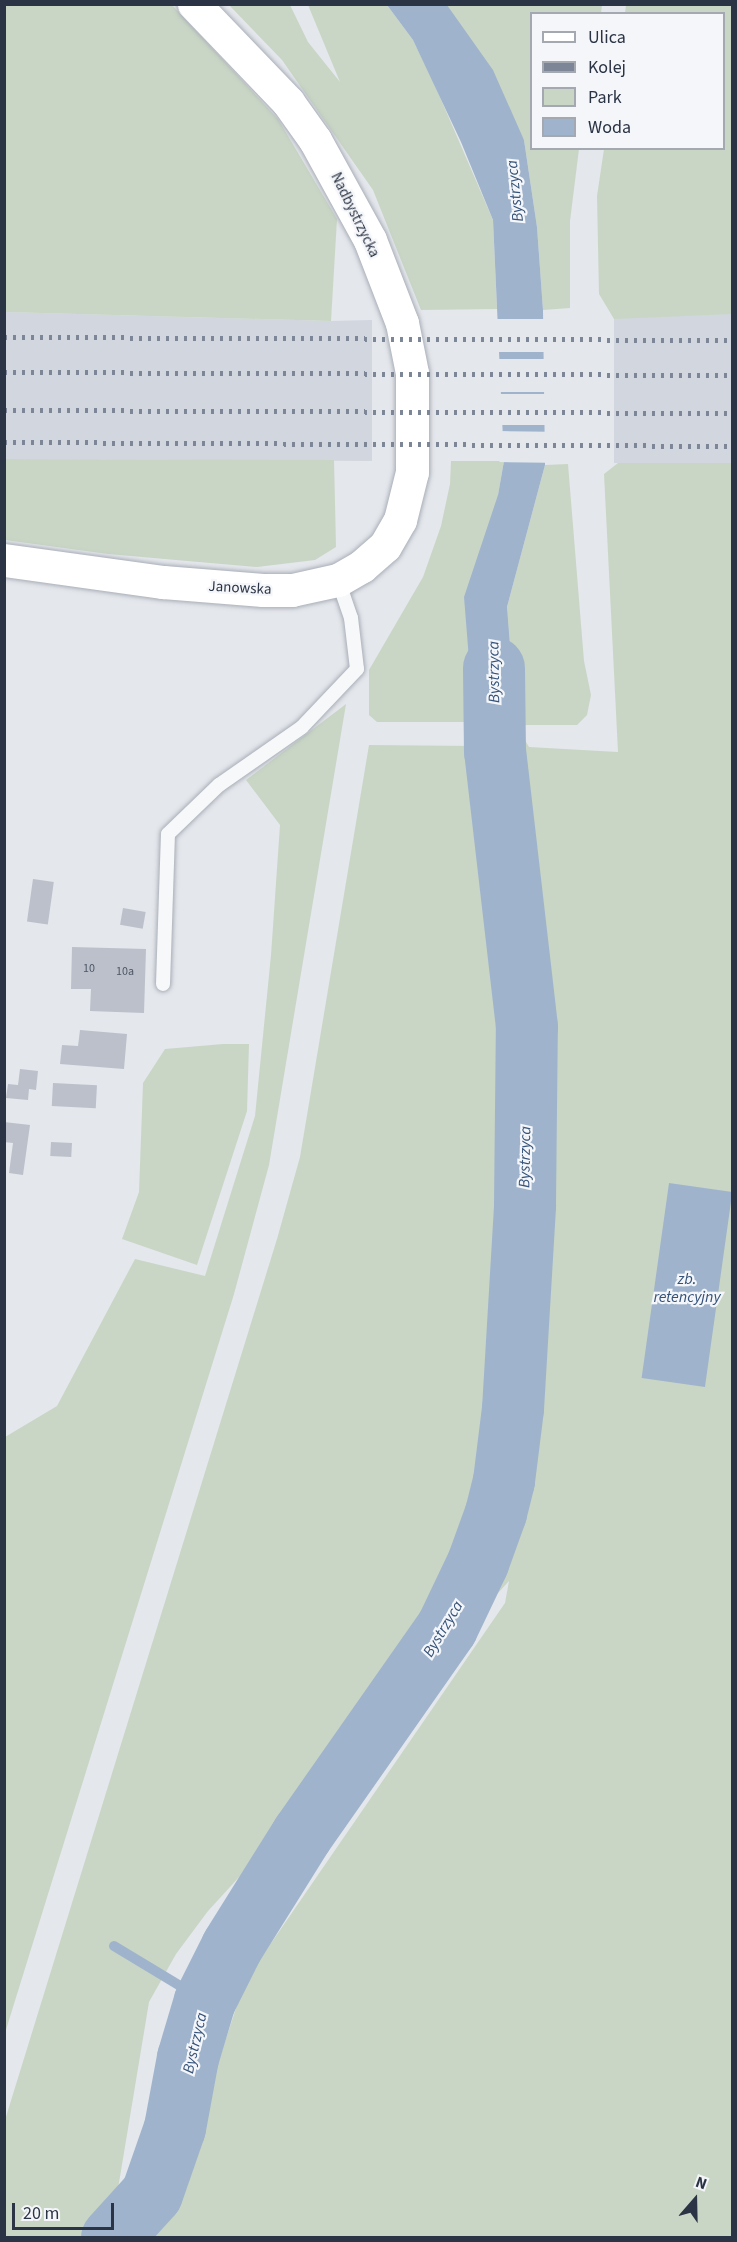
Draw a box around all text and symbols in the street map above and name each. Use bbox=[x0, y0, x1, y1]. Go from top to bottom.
legend bbox=[530, 12, 725, 150]
text: Ulica bbox=[588, 25, 626, 50]
text: Kolej bbox=[588, 55, 626, 80]
text: Park bbox=[588, 85, 622, 110]
text: Woda bbox=[588, 115, 631, 140]
water label: Bystrzyca bbox=[502, 159, 528, 223]
street label: Nadbystrzycka bbox=[327, 170, 383, 260]
street label: Janowska bbox=[208, 577, 272, 599]
water label: Bystrzyca bbox=[484, 641, 504, 703]
house number: 10 bbox=[83, 962, 95, 976]
house number: 10a bbox=[116, 965, 134, 979]
water label: Bystrzyca bbox=[515, 1126, 535, 1188]
water label: zb. retencyjny bbox=[653, 1269, 721, 1307]
water label: Bystrzyca bbox=[419, 1597, 467, 1661]
water label: Bystrzyca bbox=[179, 2011, 211, 2075]
north arrow bbox=[665, 2170, 725, 2230]
text: N bbox=[692, 2171, 710, 2195]
scale bar bbox=[15, 2191, 117, 2229]
text: 20 m bbox=[23, 2201, 59, 2226]

